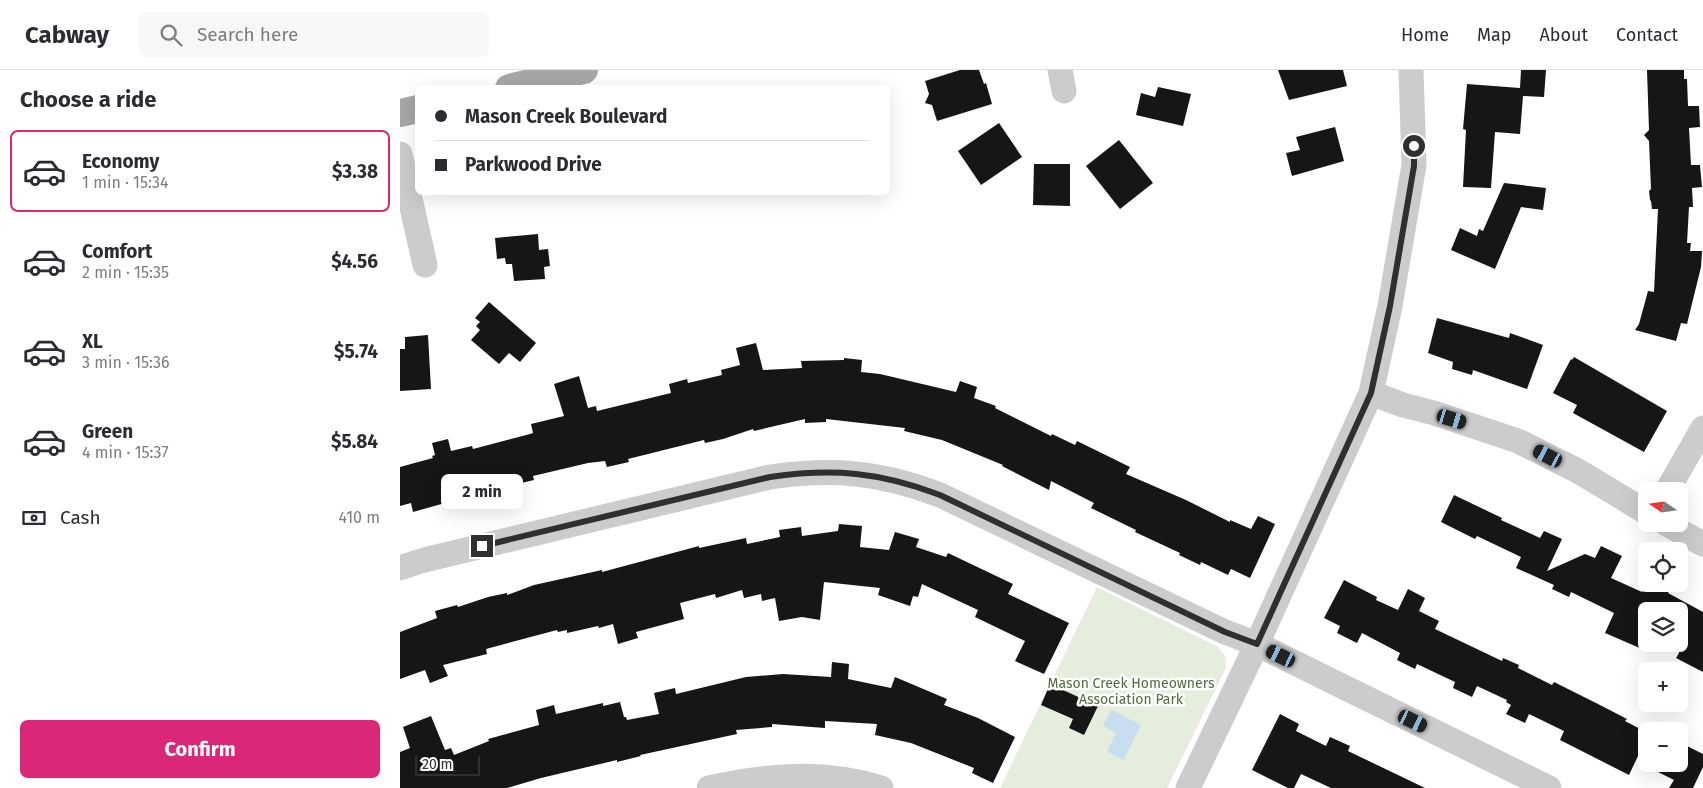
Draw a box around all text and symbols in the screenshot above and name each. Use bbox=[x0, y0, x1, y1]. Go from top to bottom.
search box bbox=[139, 12, 489, 57]
text: Cabway bbox=[25, 21, 109, 49]
icon: search bbox=[157, 21, 185, 49]
text: Search here bbox=[197, 23, 298, 46]
text: Home bbox=[1401, 24, 1449, 46]
text: Map bbox=[1477, 24, 1511, 46]
text: About bbox=[1539, 24, 1588, 46]
text: Contact bbox=[1616, 24, 1678, 46]
text: Choose a ride bbox=[20, 86, 156, 113]
text: Mason Creek Boulevard bbox=[465, 105, 667, 128]
route start bbox=[1403, 135, 1425, 157]
icon: car bbox=[22, 149, 67, 194]
text: Economy bbox=[82, 150, 159, 173]
text: Parkwood Drive bbox=[465, 153, 602, 176]
text: $3.38 bbox=[332, 160, 378, 183]
text: 1 min · 15:34 bbox=[82, 173, 168, 192]
icon: car bbox=[22, 239, 67, 284]
text: Comfort bbox=[82, 240, 152, 263]
text: $4.56 bbox=[331, 250, 378, 273]
text: 2 min · 15:35 bbox=[82, 263, 169, 282]
icon: car bbox=[22, 329, 67, 374]
text: XL bbox=[82, 330, 103, 353]
text: $5.74 bbox=[334, 340, 378, 363]
text: 3 min · 15:36 bbox=[82, 353, 170, 372]
car bbox=[1435, 407, 1468, 431]
icon: car bbox=[22, 419, 67, 464]
text: Green bbox=[82, 420, 133, 443]
text: $5.84 bbox=[331, 430, 378, 453]
text: 4 min · 15:37 bbox=[82, 443, 169, 462]
car bbox=[1531, 443, 1564, 469]
callout: 2 min bbox=[441, 474, 523, 508]
text: 2 min bbox=[462, 482, 502, 501]
north arrow bbox=[1638, 482, 1688, 532]
map controls bbox=[1638, 482, 1688, 772]
icon: cash bbox=[20, 504, 48, 532]
text: Cash bbox=[60, 506, 101, 529]
text: 410 m bbox=[339, 508, 380, 527]
route end bbox=[471, 535, 493, 557]
button: locate bbox=[1638, 542, 1688, 592]
button: layers bbox=[1638, 602, 1688, 652]
car bbox=[1264, 643, 1297, 669]
button: + bbox=[1638, 662, 1688, 712]
park label: Mason Creek Homeowners Association Park bbox=[1048, 675, 1215, 708]
car bbox=[1396, 708, 1429, 734]
button: Confirm bbox=[20, 720, 380, 778]
button: − bbox=[1638, 722, 1688, 772]
scale bar bbox=[415, 753, 480, 776]
text: 20 m bbox=[422, 756, 452, 773]

